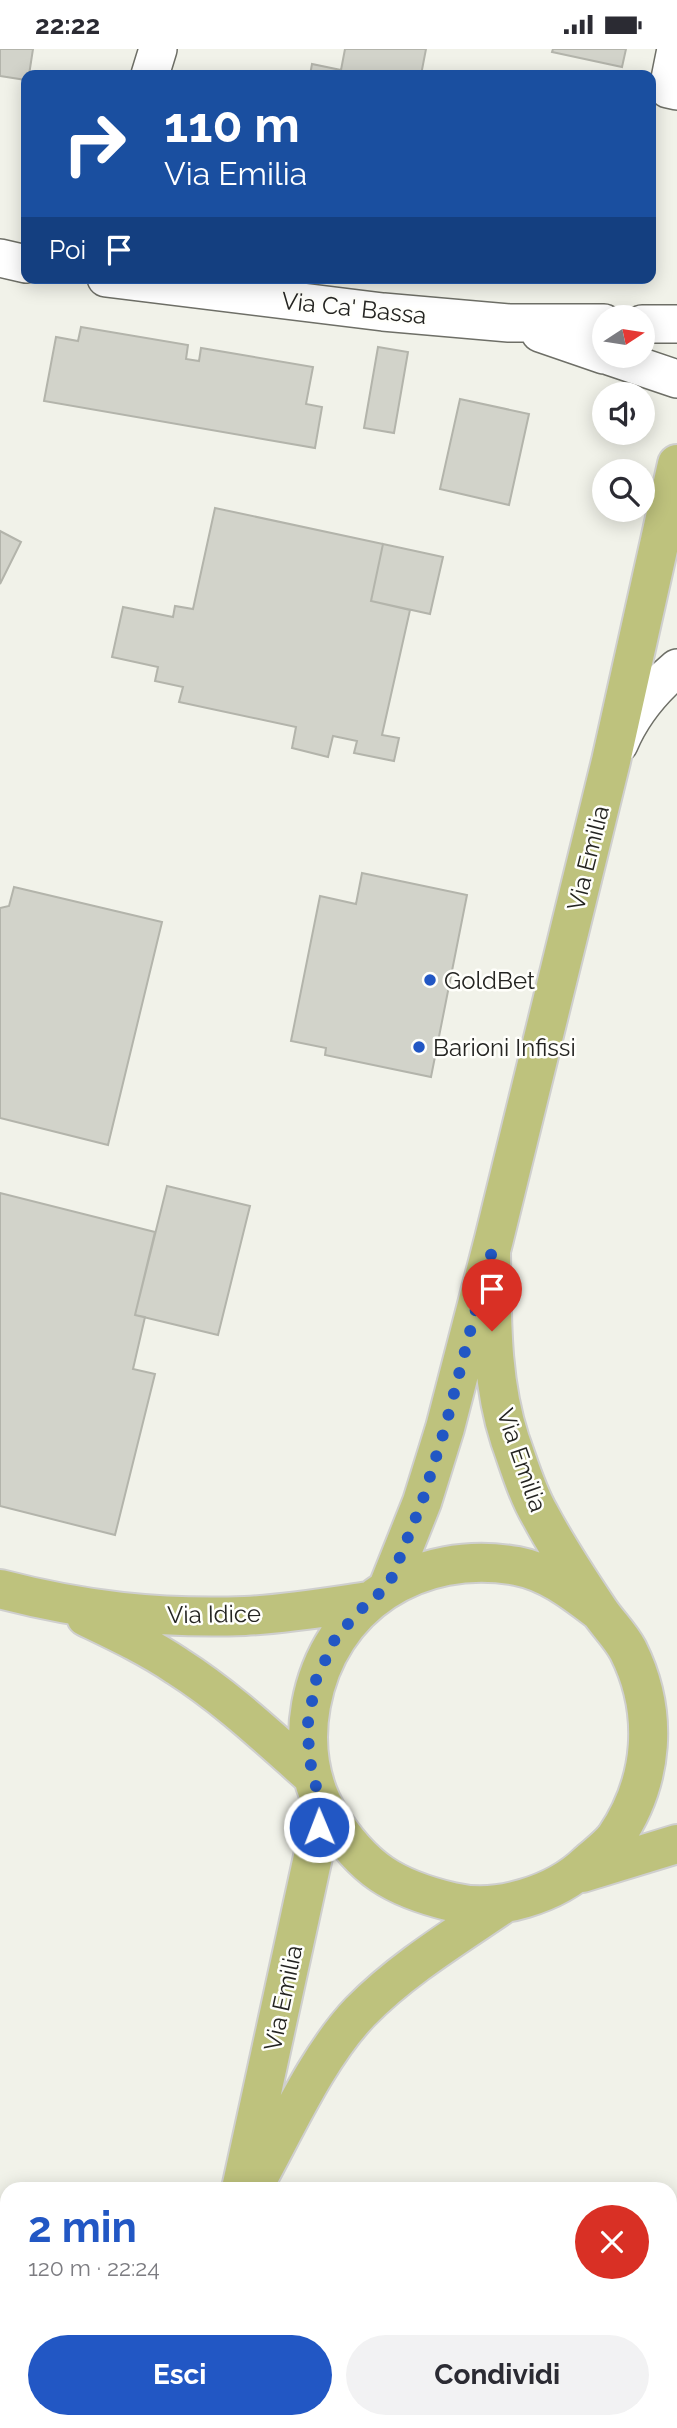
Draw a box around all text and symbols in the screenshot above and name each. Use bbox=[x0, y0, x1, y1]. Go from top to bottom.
text: 22:22 bbox=[35, 10, 100, 40]
text: 110 m bbox=[164, 96, 300, 153]
icon: right bbox=[49, 98, 140, 189]
text: Via Emilia bbox=[164, 155, 307, 192]
icon: arrive bbox=[100, 231, 138, 269]
text: Poi bbox=[49, 235, 86, 265]
street label: Via Ca' Bassa bbox=[280, 286, 428, 330]
north arrow bbox=[592, 305, 654, 367]
map controls bbox=[592, 305, 655, 522]
button: sound bbox=[592, 382, 655, 445]
button: search bbox=[592, 459, 655, 522]
street label: Via Emilia bbox=[561, 802, 615, 914]
place label: GoldBet bbox=[444, 966, 535, 995]
marker: GoldBet bbox=[422, 972, 438, 988]
place label: Barioni Infissi bbox=[433, 1033, 576, 1062]
marker: Barioni Infissi bbox=[411, 1039, 427, 1055]
pin bbox=[462, 1259, 522, 1331]
icon: arrive bbox=[473, 1270, 511, 1308]
street label: Via Emilia bbox=[491, 1405, 553, 1515]
street label: Via Idice bbox=[167, 1599, 261, 1629]
position arrow bbox=[282, 1790, 356, 1864]
street label: Via Emilia bbox=[258, 1942, 308, 2054]
text: 2 min bbox=[28, 2203, 137, 2252]
button: close bbox=[575, 2205, 649, 2279]
text: 120 m · 22:24 bbox=[28, 2254, 160, 2281]
button: Esci bbox=[28, 2335, 332, 2415]
button: Condividi bbox=[346, 2335, 649, 2415]

